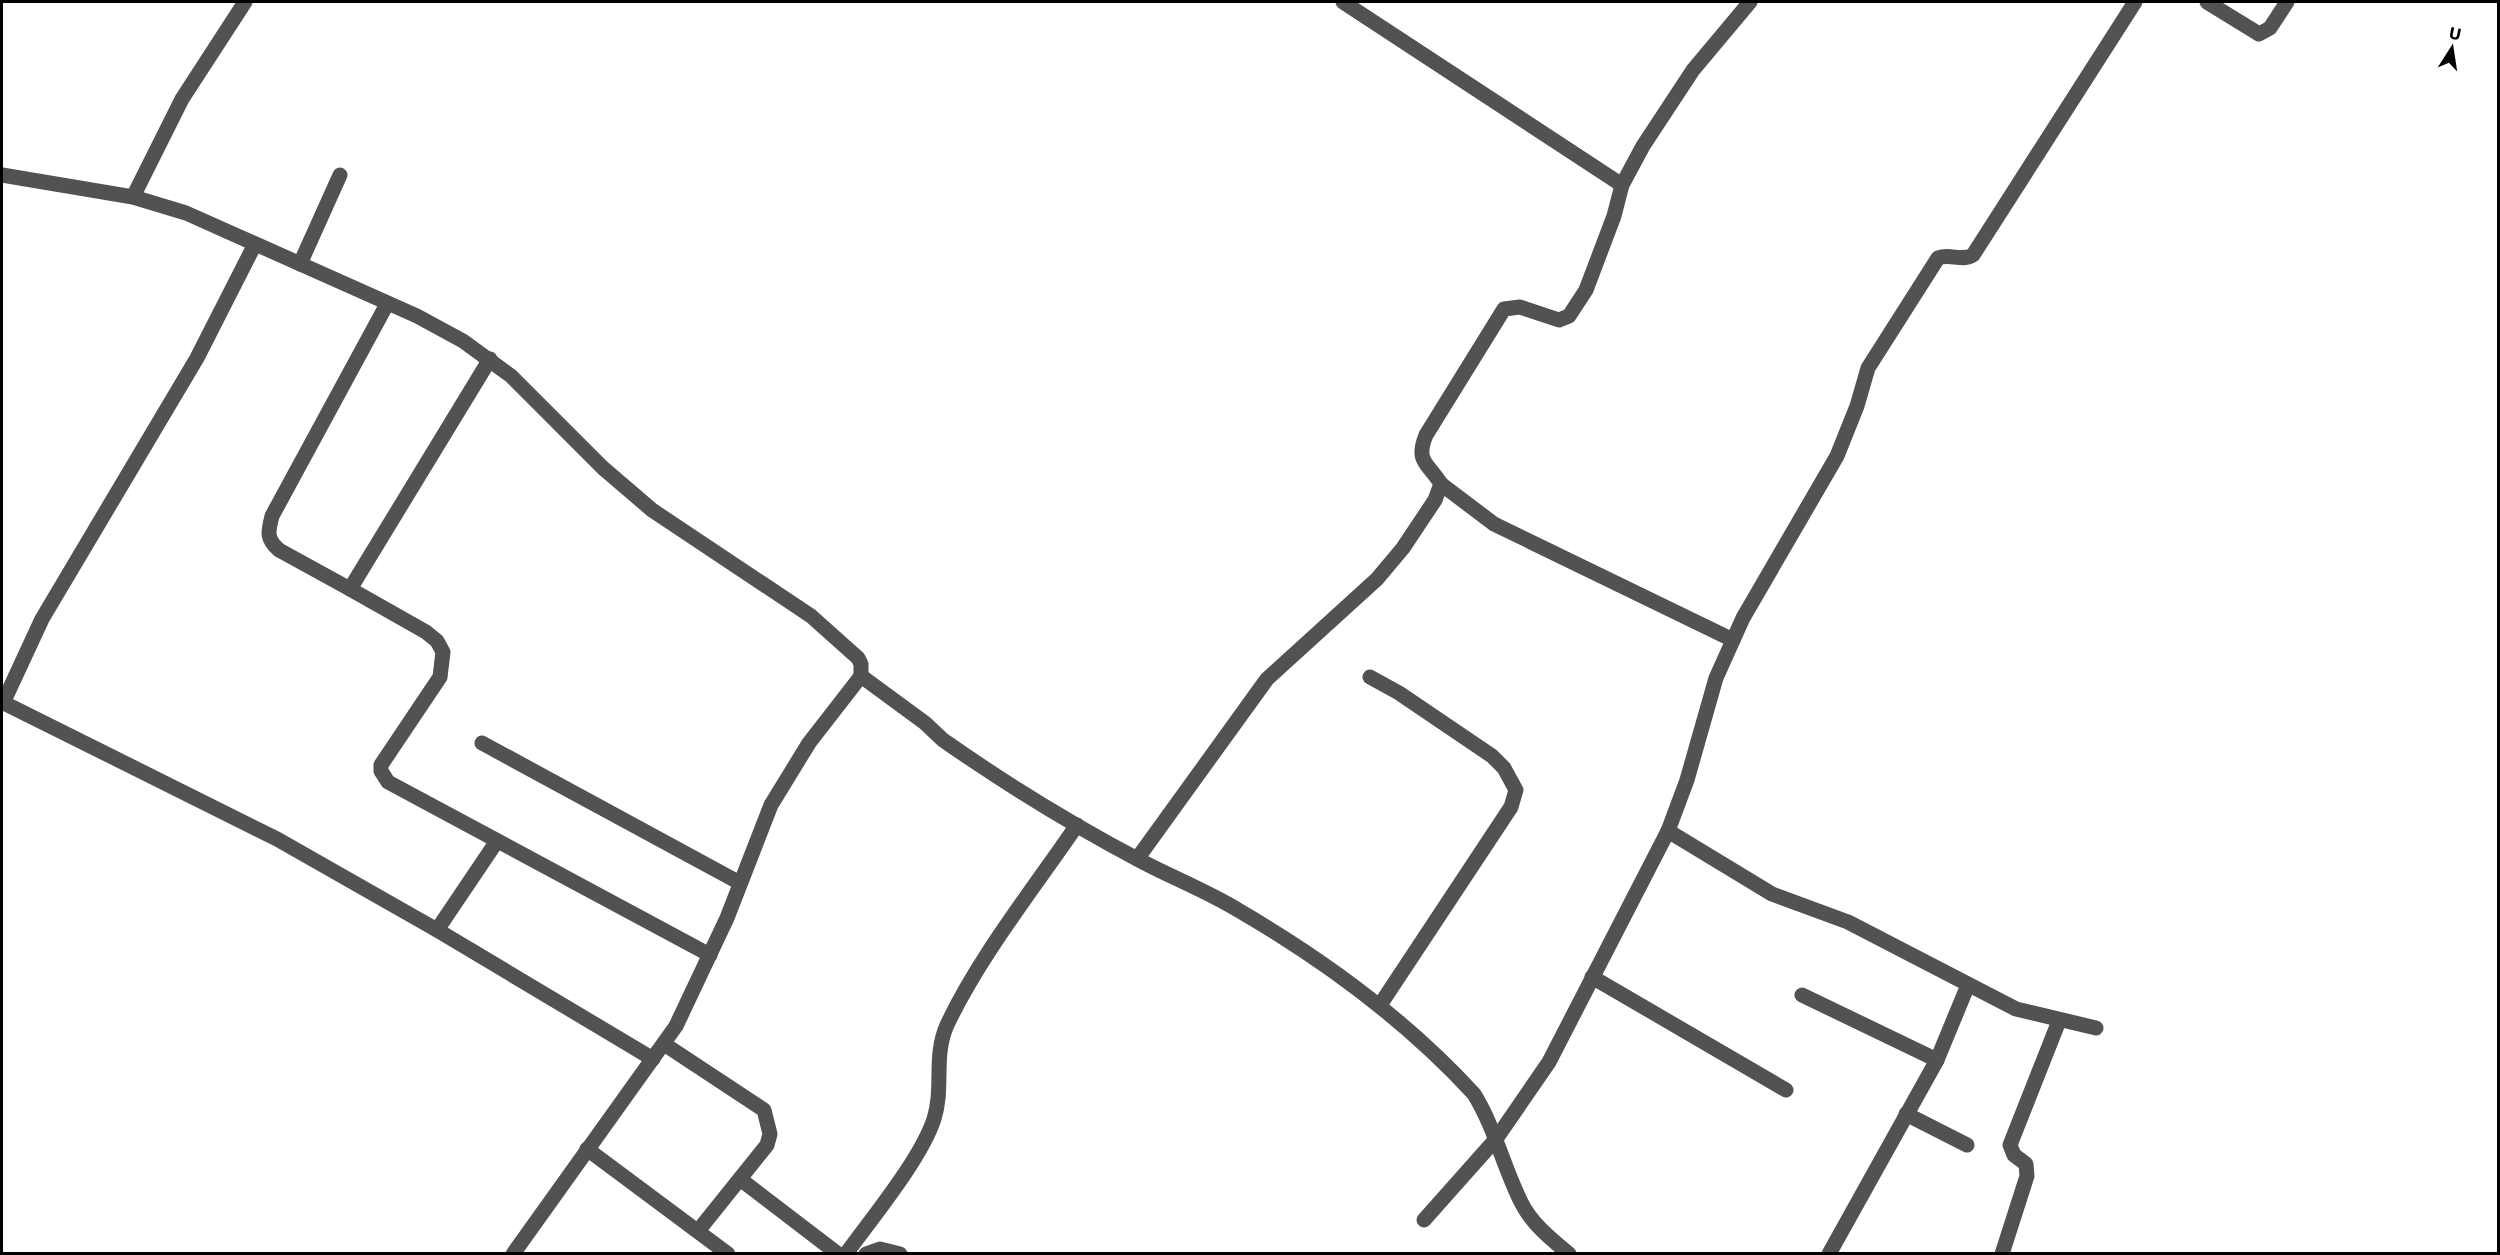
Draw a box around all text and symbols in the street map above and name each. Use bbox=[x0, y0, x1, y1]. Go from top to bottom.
north arrow bbox=[2422, 18, 2482, 78]
text: U bbox=[2448, 22, 2463, 43]

